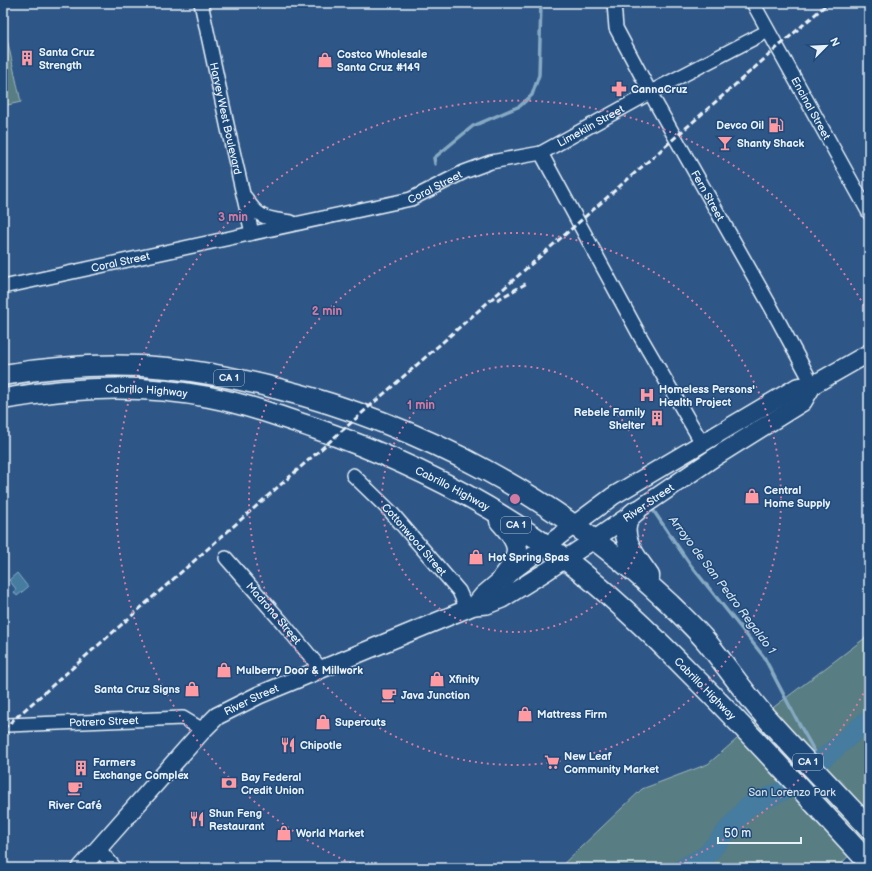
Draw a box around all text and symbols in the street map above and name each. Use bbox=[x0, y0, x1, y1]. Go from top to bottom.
north arrow bbox=[806, 26, 846, 66]
text: N bbox=[827, 36, 842, 49]
place label: Santa Cruz Strength bbox=[39, 46, 95, 72]
place label: Costco Wholesale Santa Cruz #149 bbox=[337, 48, 427, 74]
building icon: Santa Cruz Strength bbox=[18, 49, 36, 67]
shop icon: Costco Wholesale Santa Cruz #149 bbox=[316, 51, 334, 69]
street label: Harvey West Boulevard bbox=[207, 61, 245, 176]
street label: Encinal Street bbox=[788, 74, 834, 142]
pharmacy icon: CannaCruz bbox=[610, 80, 628, 98]
place label: CannaCruz bbox=[631, 83, 688, 96]
street label: Limekiln Street bbox=[555, 102, 627, 149]
fuel station icon: Devco Oil bbox=[767, 116, 785, 134]
place label: Devco Oil bbox=[716, 119, 764, 132]
bar icon: Shanty Shack bbox=[716, 134, 734, 152]
place label: Shanty Shack bbox=[737, 137, 805, 150]
street label: Coral Street bbox=[405, 167, 465, 206]
street label: Fern Street bbox=[688, 168, 728, 223]
text: 3 min bbox=[218, 210, 248, 225]
street label: Coral Street bbox=[90, 249, 151, 274]
text: 2 min bbox=[312, 304, 342, 319]
road number: CA 1 bbox=[214, 370, 244, 386]
street label: Cabrillo Highway bbox=[105, 382, 188, 400]
place label: Homeless Persons' Health Project bbox=[659, 383, 755, 409]
hospital icon: Homeless Persons' Health Project bbox=[638, 386, 656, 404]
text: 1 min bbox=[407, 398, 435, 413]
place label: Rebele Family Shelter bbox=[574, 406, 646, 432]
building icon: Rebele Family Shelter bbox=[648, 409, 666, 427]
street label: Cabrillo Highway bbox=[413, 464, 492, 513]
street label: River Street bbox=[620, 480, 677, 525]
place label: Central Home Supply bbox=[764, 484, 830, 510]
shop icon: Central Home Supply bbox=[743, 487, 761, 505]
centre of rings bbox=[508, 492, 522, 506]
street label: Cottonwood Street bbox=[379, 500, 450, 579]
water label: Arroyo de San Pedro Regaldo 1 bbox=[665, 512, 779, 657]
road number: CA 1 bbox=[501, 517, 531, 533]
shop icon: Hot Spring Spas bbox=[467, 548, 485, 566]
place label: Hot Spring Spas bbox=[488, 551, 570, 564]
street label: Madrona Street bbox=[244, 579, 304, 647]
street label: Cabrillo Highway bbox=[672, 654, 739, 722]
shop icon: Mulberry Door & Millwork bbox=[215, 661, 233, 679]
place label: Mulberry Door & Millwork bbox=[236, 664, 363, 677]
shop icon: Xfinity bbox=[428, 670, 446, 688]
place label: Xfinity bbox=[449, 673, 479, 686]
shop icon: Santa Cruz Signs bbox=[183, 680, 201, 698]
street label: River Street bbox=[222, 681, 281, 718]
place label: Santa Cruz Signs bbox=[94, 683, 181, 696]
cafe icon: Java Junction bbox=[380, 686, 398, 704]
place label: Java Junction bbox=[401, 689, 470, 702]
shop icon: Mattress Firm bbox=[516, 705, 534, 723]
place label: Mattress Firm bbox=[537, 708, 607, 721]
street label: Potrero Street bbox=[69, 713, 139, 729]
shop icon: Supercuts bbox=[314, 713, 332, 731]
place label: Supercuts bbox=[335, 716, 386, 729]
restaurant icon: Chipotle bbox=[279, 736, 297, 754]
place label: Chipotle bbox=[300, 739, 342, 752]
place label: New Leaf Community Market bbox=[564, 750, 659, 776]
supermarket icon: New Leaf Community Market bbox=[543, 753, 561, 771]
road number: CA 1 bbox=[793, 754, 823, 770]
place label: Farmers Exchange Complex bbox=[93, 756, 189, 782]
building icon: Farmers Exchange Complex bbox=[72, 759, 90, 777]
place label: Bay Federal Credit Union bbox=[241, 771, 304, 797]
bank icon: Bay Federal Credit Union bbox=[220, 774, 238, 792]
cafe icon: River Café bbox=[66, 779, 84, 797]
park label: San Lorenzo Park bbox=[748, 786, 836, 799]
place label: River Café bbox=[48, 799, 102, 812]
place label: Shun Feng Restaurant bbox=[209, 807, 265, 833]
restaurant icon: Shun Feng Restaurant bbox=[188, 810, 206, 828]
scale bar bbox=[718, 819, 801, 845]
shop icon: World Market bbox=[275, 824, 293, 842]
text: 50 m bbox=[724, 826, 751, 841]
place label: World Market bbox=[296, 827, 364, 840]

